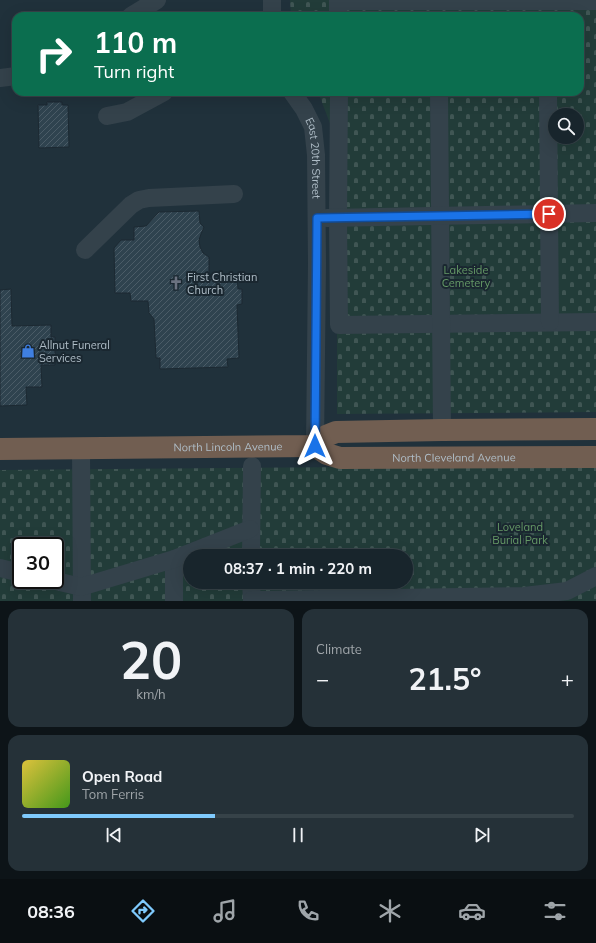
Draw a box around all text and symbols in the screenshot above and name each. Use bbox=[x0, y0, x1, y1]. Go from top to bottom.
text: 110 m bbox=[94, 25, 177, 60]
icon: right bbox=[28, 28, 80, 80]
text: Turn right bbox=[94, 60, 174, 83]
map controls bbox=[548, 108, 584, 144]
button: search bbox=[548, 108, 584, 144]
street label: East 20th Street bbox=[302, 115, 323, 199]
pin bbox=[532, 197, 566, 231]
icon: arrive bbox=[538, 203, 560, 225]
park label: Lakeside Cemetery bbox=[442, 263, 491, 290]
place label: First Christian Church bbox=[187, 270, 257, 297]
church icon: First Christian Church bbox=[168, 275, 184, 291]
place label: Allnut Funeral Services bbox=[39, 338, 110, 365]
shop icon: Allnut Funeral Services bbox=[20, 343, 36, 359]
position arrow bbox=[294, 425, 336, 467]
street label: North Lincoln Avenue bbox=[173, 439, 283, 454]
street label: North Cleveland Avenue bbox=[392, 450, 516, 465]
park label: Loveland Burial Park bbox=[492, 520, 548, 547]
speed limit sign: 30 bbox=[12, 537, 64, 589]
text: 08:37 · 1 min · 220 m bbox=[224, 559, 372, 578]
text: 20 bbox=[120, 627, 182, 692]
text: Climate bbox=[316, 641, 362, 657]
text: 21.5° bbox=[409, 660, 481, 698]
text: − bbox=[316, 665, 329, 693]
text: + bbox=[561, 665, 574, 693]
text: km/h bbox=[136, 686, 166, 702]
text: Open Road bbox=[82, 767, 162, 786]
text: Tom Ferris bbox=[82, 786, 144, 802]
icon: previous bbox=[103, 824, 125, 846]
icon: pause bbox=[287, 824, 309, 846]
icon: next bbox=[471, 824, 493, 846]
icon: directions bbox=[129, 897, 157, 925]
icon: music bbox=[211, 897, 239, 925]
icon: phone bbox=[294, 897, 322, 925]
icon: climate bbox=[376, 897, 404, 925]
icon: car bbox=[458, 897, 486, 925]
icon: filters bbox=[541, 897, 569, 925]
text: 08:36 bbox=[27, 900, 75, 923]

